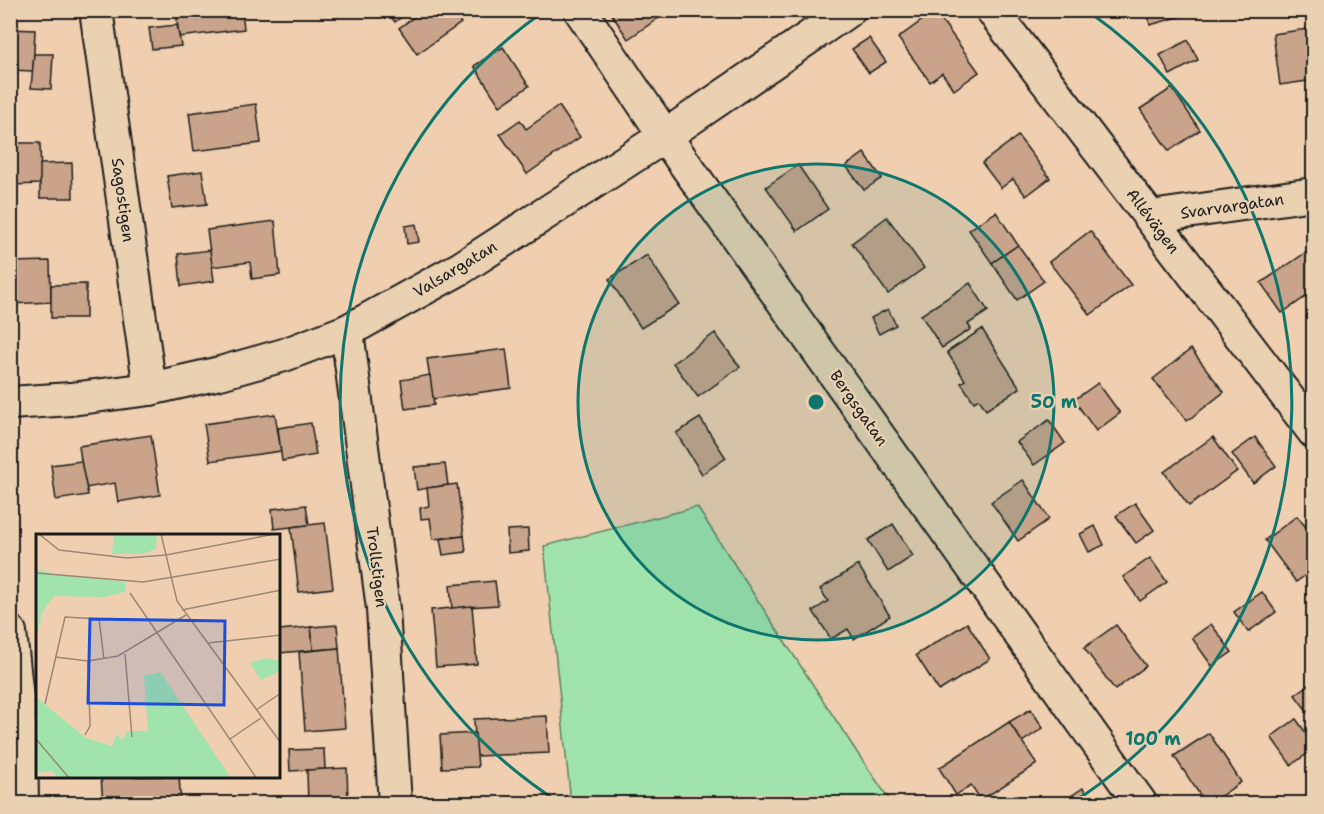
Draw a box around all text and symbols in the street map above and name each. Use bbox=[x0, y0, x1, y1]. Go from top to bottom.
street label: Sagostigen bbox=[107, 157, 139, 244]
street label: Allévägen bbox=[1122, 184, 1184, 258]
street label: Svarvargatan bbox=[1179, 188, 1285, 224]
street label: Valsargatan bbox=[409, 236, 501, 302]
street label: Bergsgatan bbox=[825, 366, 893, 450]
text: 50 m bbox=[1031, 390, 1078, 414]
centre of rings bbox=[806, 392, 826, 412]
street label: Trollstigen bbox=[362, 525, 392, 609]
inset map bbox=[36, 534, 280, 778]
text: 100 m bbox=[1125, 727, 1181, 751]

